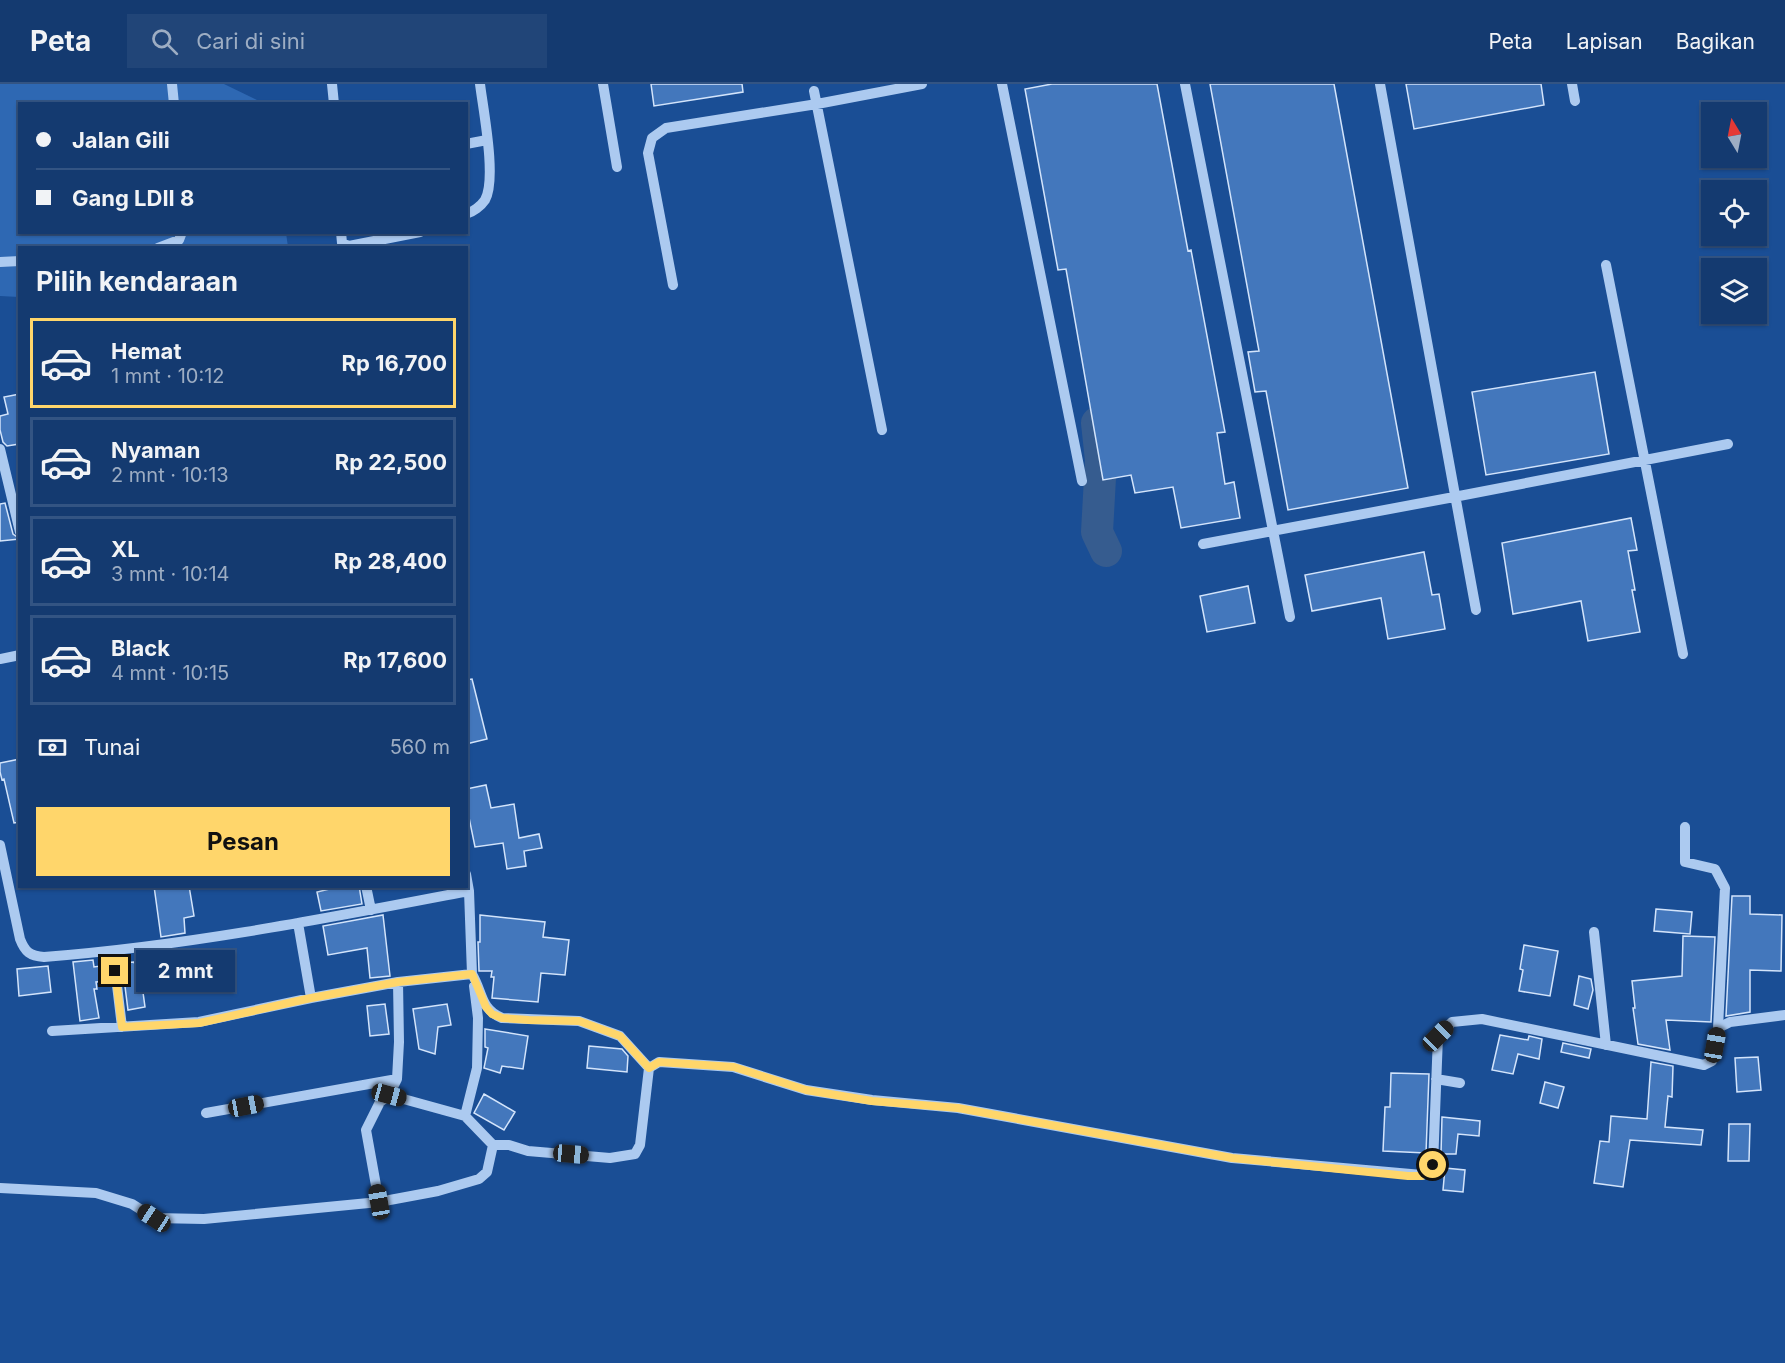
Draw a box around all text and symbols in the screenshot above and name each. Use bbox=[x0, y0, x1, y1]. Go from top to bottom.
search box bbox=[127, 14, 547, 68]
text: Peta bbox=[30, 24, 91, 58]
icon: search bbox=[148, 25, 181, 58]
text: Cari di sini bbox=[196, 28, 305, 54]
text: Peta bbox=[1489, 29, 1533, 54]
text: Lapisan bbox=[1566, 29, 1643, 54]
text: Bagikan bbox=[1676, 29, 1755, 54]
north arrow bbox=[1701, 102, 1767, 168]
map controls bbox=[1701, 102, 1767, 324]
text: Jalan Gili bbox=[72, 127, 170, 153]
button: locate bbox=[1701, 180, 1767, 246]
text: Gang LDII 8 bbox=[72, 185, 194, 211]
button: layers bbox=[1701, 258, 1767, 324]
text: Pilih kendaraan bbox=[36, 265, 238, 298]
icon: car bbox=[39, 336, 93, 390]
text: Hemat bbox=[111, 338, 181, 364]
text: Rp 16,700 bbox=[341, 350, 447, 376]
text: 1 mnt · 10:12 bbox=[111, 364, 225, 388]
icon: car bbox=[39, 435, 93, 489]
text: Nyaman bbox=[111, 437, 200, 463]
text: Rp 22,500 bbox=[335, 449, 447, 475]
text: 2 mnt · 10:13 bbox=[111, 463, 229, 487]
icon: car bbox=[39, 534, 93, 588]
text: XL bbox=[111, 536, 140, 562]
text: Rp 28,400 bbox=[334, 548, 447, 574]
text: 3 mnt · 10:14 bbox=[111, 562, 229, 586]
icon: car bbox=[39, 633, 93, 687]
text: Black bbox=[111, 635, 170, 661]
text: Rp 17,600 bbox=[343, 647, 447, 673]
text: 4 mnt · 10:15 bbox=[111, 661, 229, 685]
icon: cash bbox=[36, 731, 69, 764]
text: Tunai bbox=[84, 734, 140, 760]
text: 560 m bbox=[390, 735, 450, 759]
button: Pesan bbox=[36, 807, 450, 876]
callout: 2 mnt bbox=[136, 950, 235, 992]
route end bbox=[101, 957, 128, 984]
text: 2 mnt bbox=[158, 959, 213, 983]
car bbox=[1419, 1017, 1457, 1055]
car bbox=[1703, 1026, 1727, 1064]
car bbox=[369, 1082, 409, 1108]
car bbox=[227, 1094, 265, 1118]
car bbox=[552, 1143, 590, 1165]
route start bbox=[1419, 1151, 1446, 1178]
car bbox=[367, 1183, 391, 1221]
car bbox=[134, 1201, 174, 1235]

